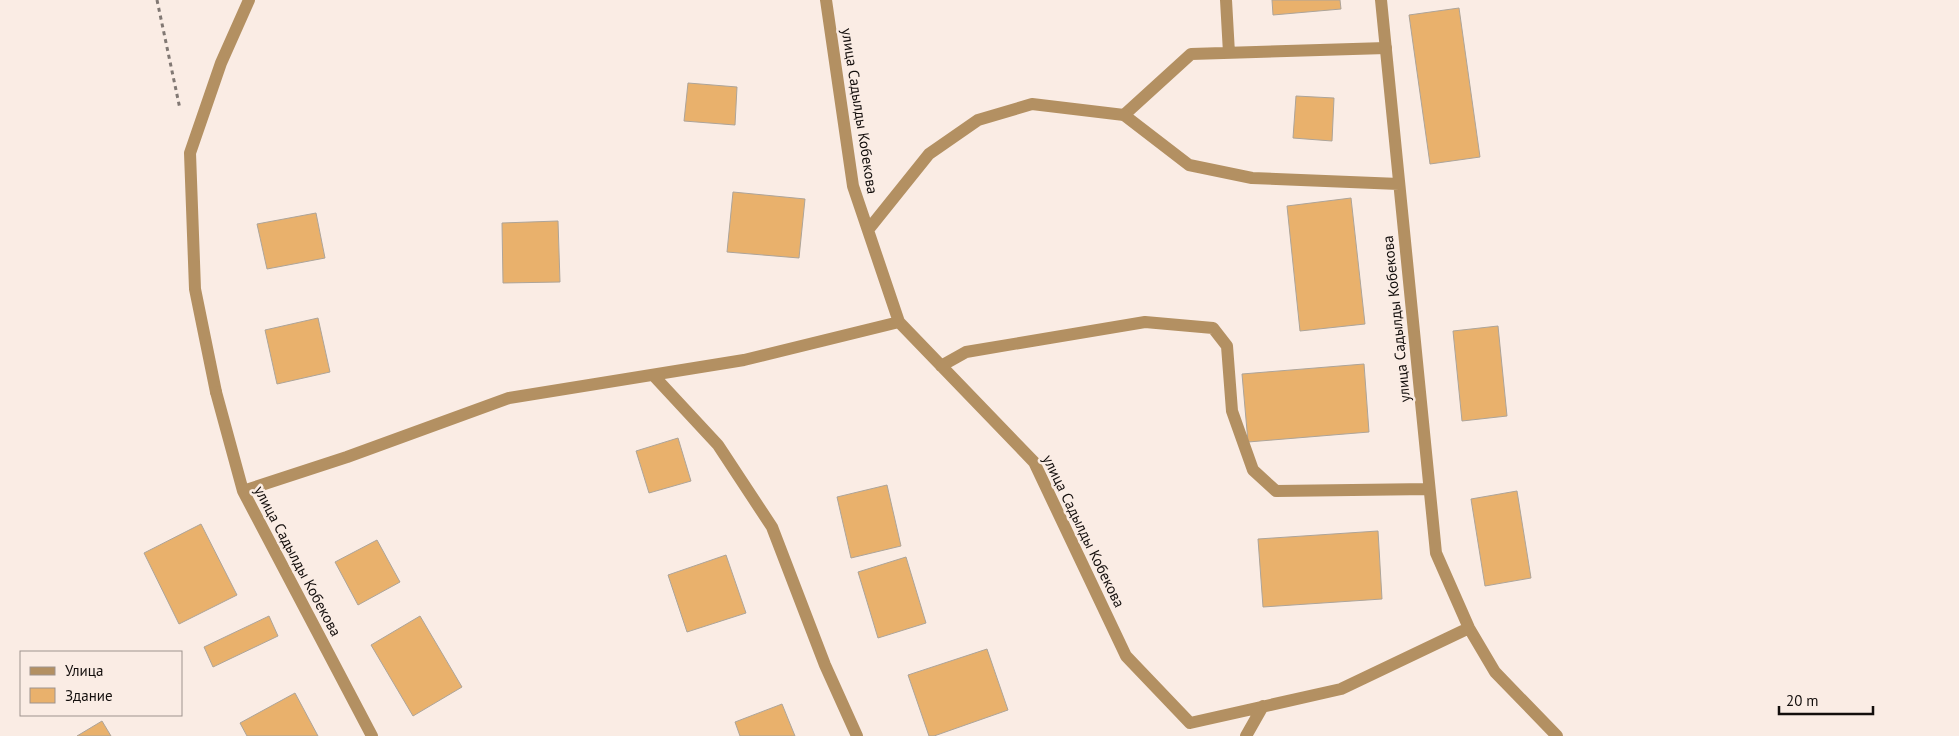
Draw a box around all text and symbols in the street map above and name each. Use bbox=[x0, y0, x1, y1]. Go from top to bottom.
street label: улица Садылды Кобекова bbox=[838, 27, 882, 195]
street label: улица Садылды Кобекова bbox=[1378, 235, 1414, 403]
street label: улица Садылды Кобекова bbox=[1039, 452, 1129, 610]
street label: улица Садылды Кобекова bbox=[250, 483, 346, 639]
legend bbox=[20, 651, 182, 716]
text: Улица bbox=[65, 661, 103, 680]
scale bar bbox=[1779, 684, 1873, 716]
text: Здание bbox=[65, 686, 113, 705]
text: 20 m bbox=[1786, 691, 1819, 710]

